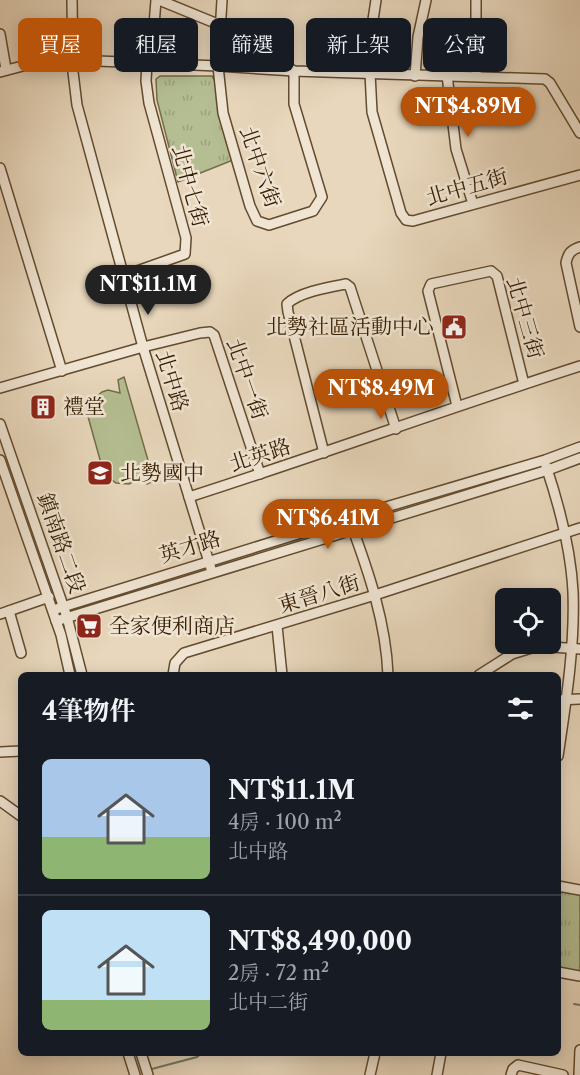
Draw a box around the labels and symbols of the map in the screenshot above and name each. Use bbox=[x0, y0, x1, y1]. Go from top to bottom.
pin: NT$4.89M bbox=[406, 87, 530, 138]
street label: 北中六街 bbox=[235, 123, 286, 211]
street label: 北中七街 bbox=[168, 142, 213, 230]
street label: 北中五街 bbox=[423, 163, 511, 210]
pin: NT$11.1M bbox=[86, 265, 210, 316]
street label: 北中三街 bbox=[502, 274, 549, 362]
public building icon: 北勢社區活動中心 bbox=[439, 312, 469, 342]
place label: 北勢社區活動中心 bbox=[266, 314, 434, 339]
street label: 北中一街 bbox=[222, 335, 273, 423]
street label: 北中路 bbox=[151, 347, 194, 415]
pin: NT$8.49M bbox=[319, 369, 443, 420]
building icon: 禮堂 bbox=[28, 392, 58, 422]
place label: 禮堂 bbox=[63, 394, 105, 419]
street label: 北英路 bbox=[226, 433, 294, 476]
school or university icon: 北勢國中 bbox=[85, 458, 115, 488]
place label: 北勢國中 bbox=[120, 460, 204, 485]
street label: 鎮南路二段 bbox=[33, 489, 90, 597]
pin: NT$6.41M bbox=[266, 499, 390, 550]
street label: 英才路 bbox=[156, 525, 224, 568]
street label: 東晉八街 bbox=[275, 569, 363, 618]
supermarket icon: 全家便利商店 bbox=[74, 611, 104, 641]
place label: 全家便利商店 bbox=[109, 613, 235, 638]

